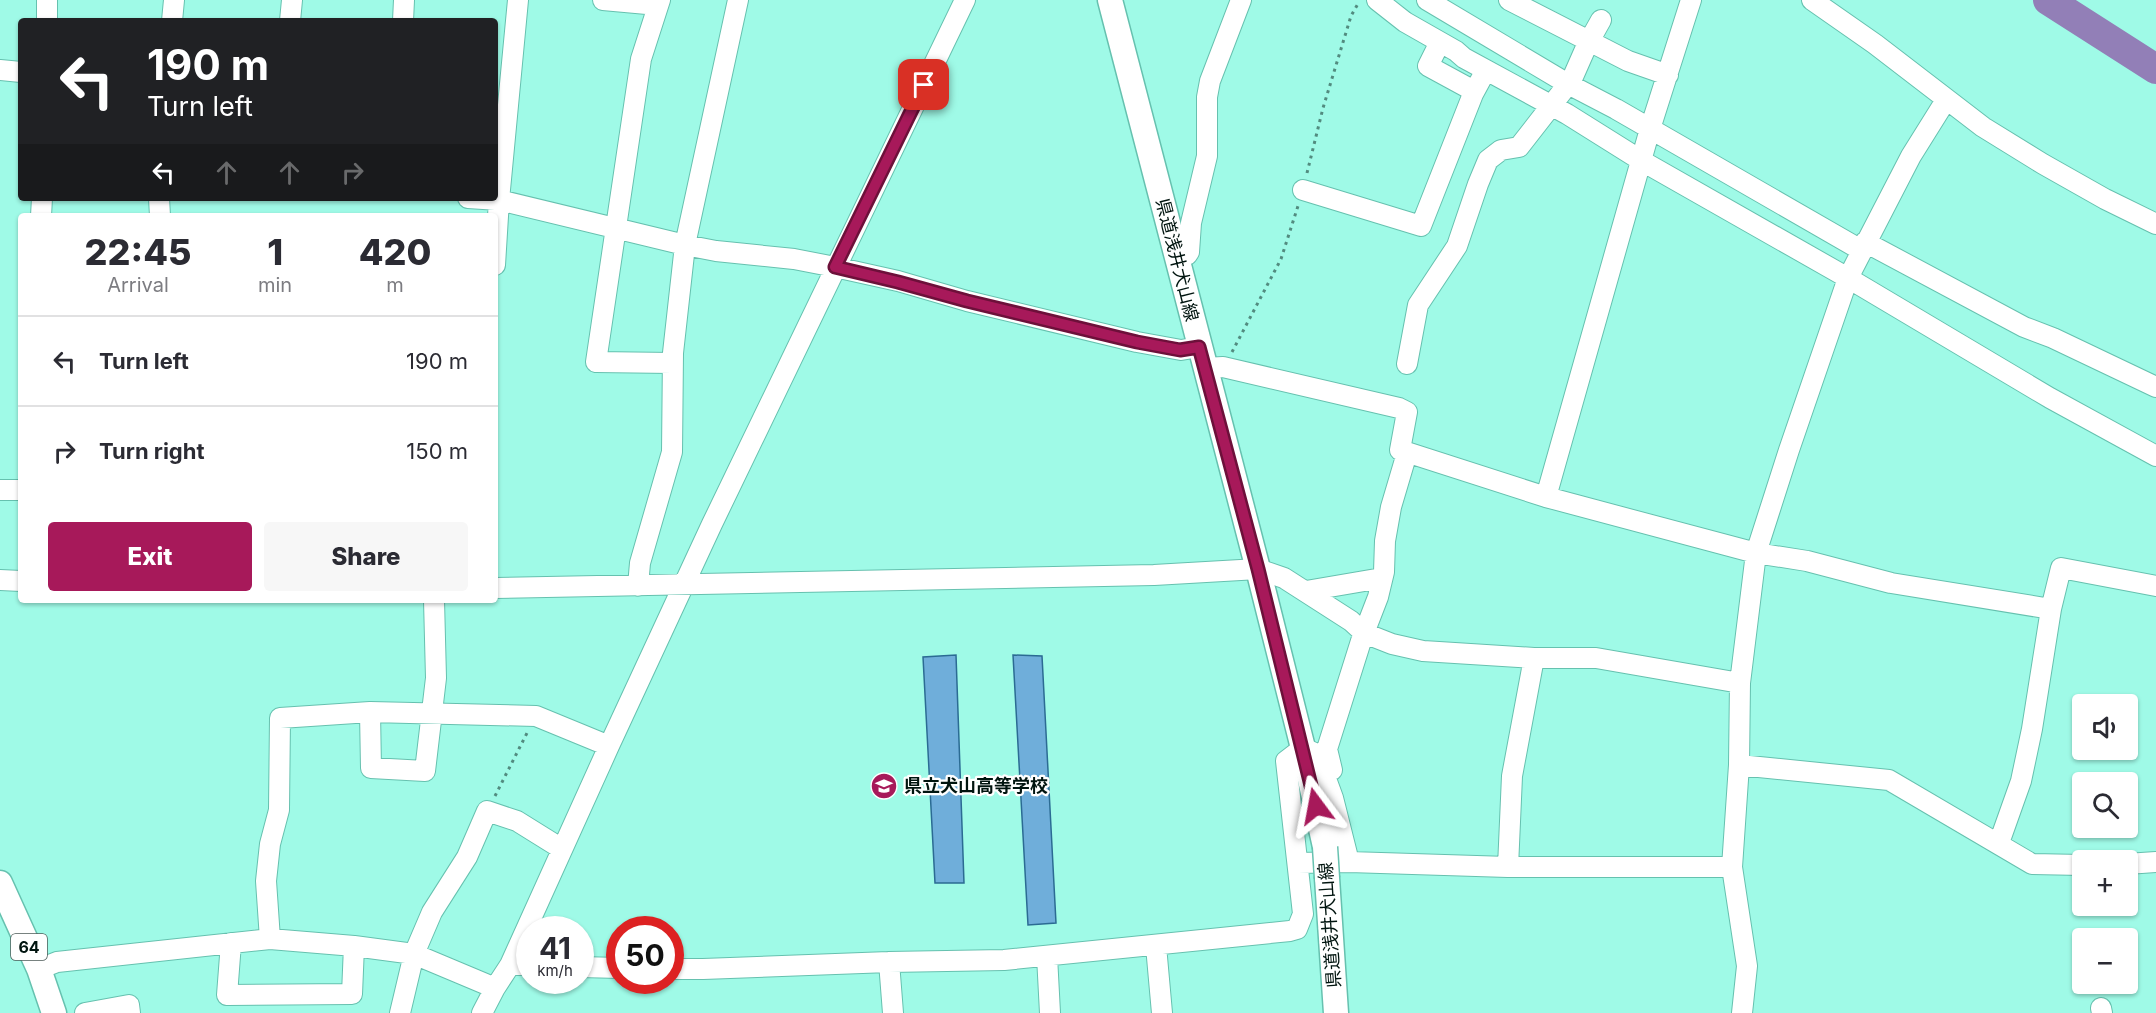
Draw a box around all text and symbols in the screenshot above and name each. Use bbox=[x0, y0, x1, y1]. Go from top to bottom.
text: 190 m bbox=[147, 39, 269, 90]
icon: left bbox=[48, 42, 126, 120]
pin bbox=[898, 59, 949, 110]
icon: arrive bbox=[907, 68, 940, 101]
text: Turn left bbox=[147, 90, 253, 123]
icon: left bbox=[147, 156, 180, 189]
icon: ahead bbox=[210, 156, 243, 189]
icon: ahead bbox=[273, 156, 306, 189]
icon: right bbox=[336, 156, 369, 189]
street label: 県道浅井犬山線 bbox=[1152, 196, 1203, 324]
text: 22:45 bbox=[85, 230, 191, 274]
text: 1 bbox=[267, 230, 283, 274]
text: 420 bbox=[359, 230, 431, 274]
text: Arrival bbox=[107, 273, 169, 297]
text: min bbox=[258, 273, 292, 297]
text: m bbox=[386, 273, 404, 297]
icon: left bbox=[48, 345, 81, 378]
text: Turn left bbox=[99, 348, 189, 374]
text: 190 m bbox=[406, 348, 468, 374]
icon: right bbox=[48, 435, 81, 468]
text: Turn right bbox=[99, 438, 205, 464]
text: 150 m bbox=[406, 438, 468, 464]
button: Exit bbox=[48, 522, 252, 591]
button: Share bbox=[264, 522, 468, 591]
map controls bbox=[2072, 694, 2138, 994]
button: sound bbox=[2072, 694, 2138, 760]
school or university icon: 県立犬山高等学校 bbox=[869, 771, 899, 801]
button: search bbox=[2072, 772, 2138, 838]
position arrow bbox=[1284, 774, 1348, 838]
place label: 県立犬山高等学校 bbox=[904, 775, 1048, 796]
button: + bbox=[2072, 850, 2138, 916]
street label: 県道浅井犬山線 bbox=[1315, 861, 1344, 989]
speed limit sign: 50 bbox=[606, 916, 684, 994]
button: − bbox=[2072, 928, 2138, 994]
text: 41 bbox=[539, 930, 571, 966]
road number: 64 bbox=[11, 934, 47, 960]
text: km/h bbox=[537, 961, 573, 980]

